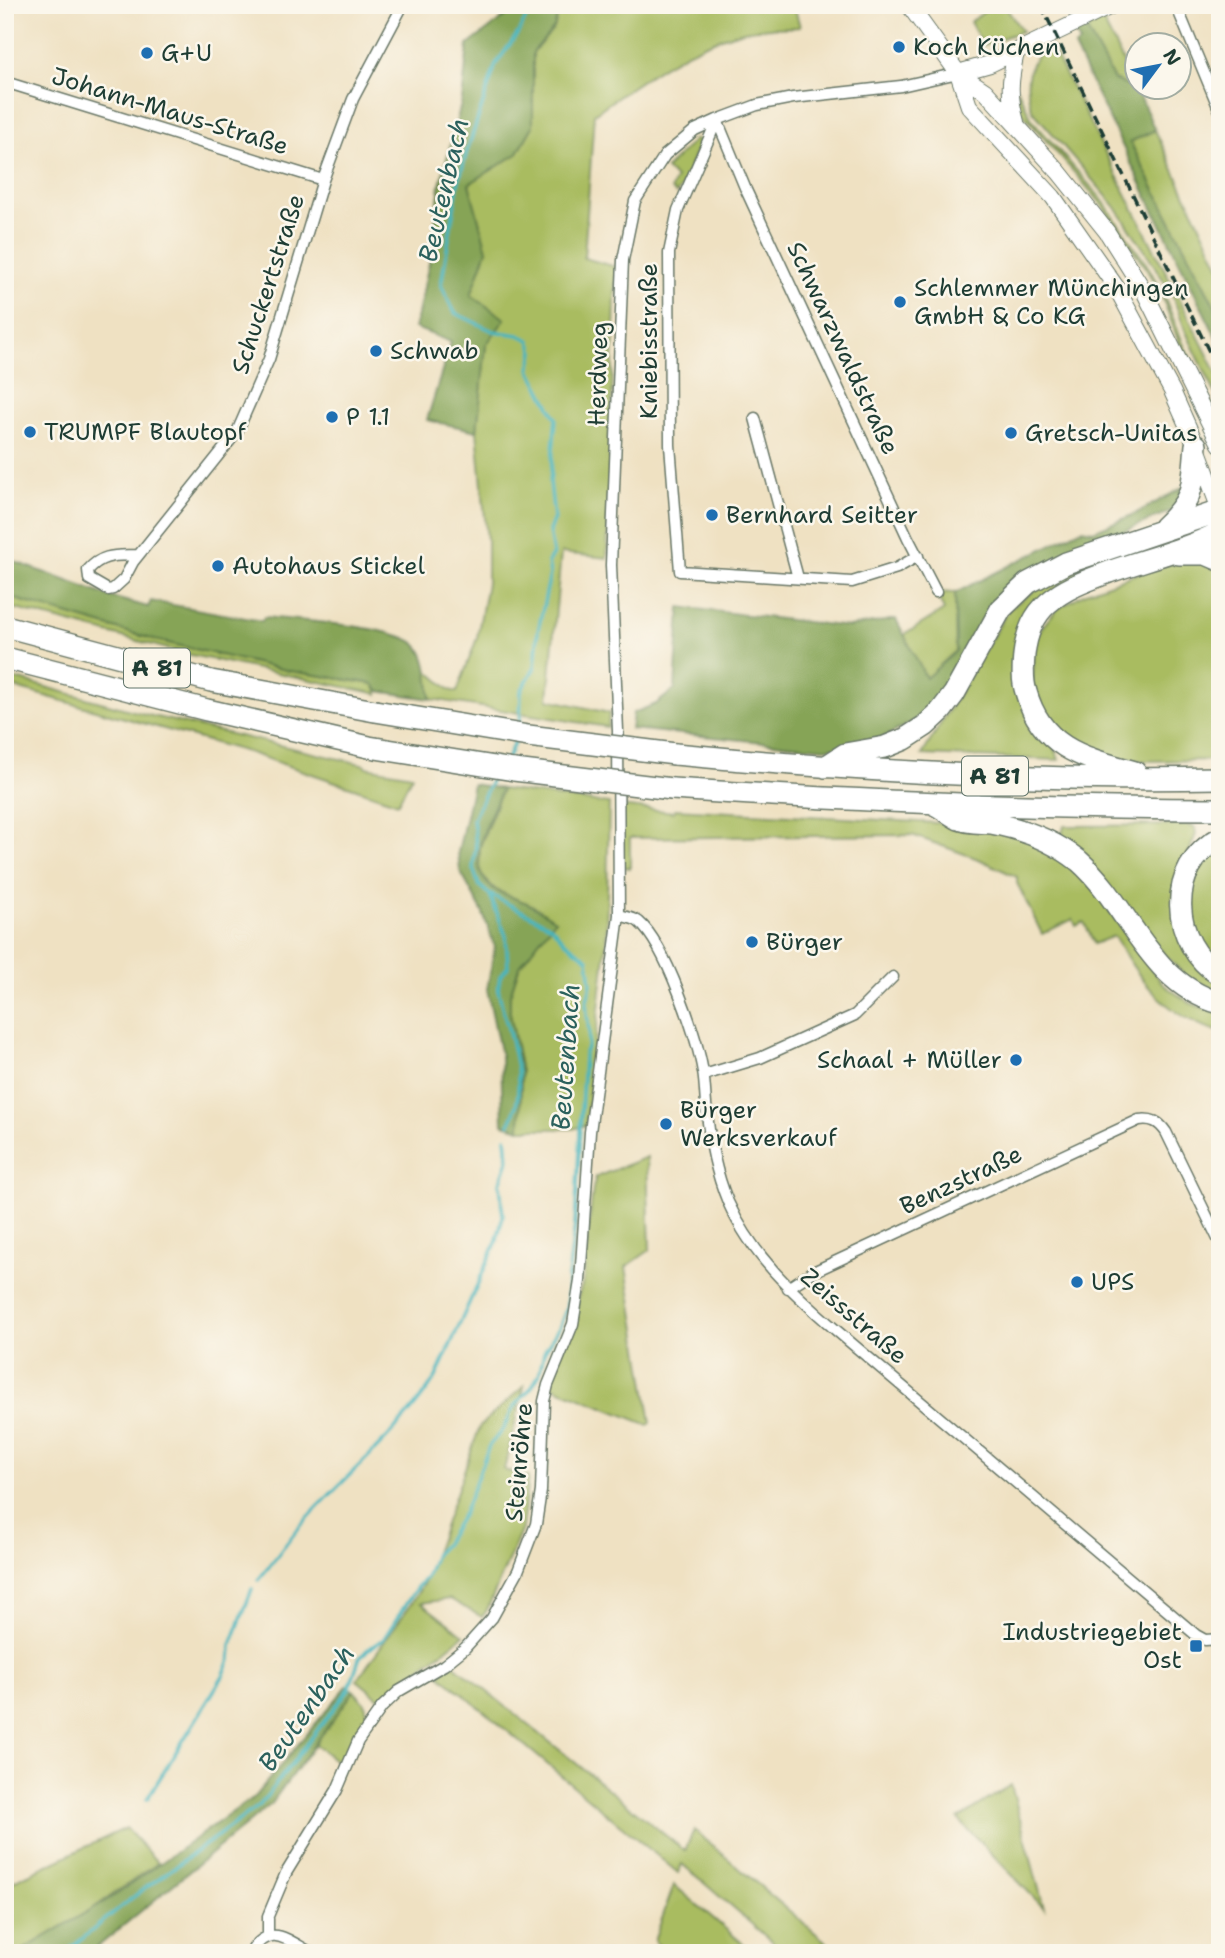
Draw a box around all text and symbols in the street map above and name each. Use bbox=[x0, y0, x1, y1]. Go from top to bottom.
place label: Koch Küchen bbox=[913, 31, 1060, 63]
north arrow bbox=[1124, 32, 1194, 102]
place label: G+U bbox=[161, 37, 212, 69]
marker: Koch Küchen bbox=[891, 39, 907, 55]
text: N bbox=[1157, 44, 1187, 70]
marker: G+U bbox=[139, 45, 155, 61]
street label: Johann-Maus-Straße bbox=[48, 60, 292, 162]
water label: Beutenbach bbox=[409, 114, 477, 266]
street label: Schuckertstraße bbox=[224, 190, 312, 378]
street label: Schwarzwaldstraße bbox=[780, 236, 906, 460]
street label: Kniebisstraße bbox=[633, 263, 665, 419]
place label: Schlemmer Münchingen GmbH & Co KG bbox=[914, 272, 1189, 332]
marker: Schlemmer Münchingen GmbH & Co KG bbox=[892, 294, 908, 310]
street label: Herdweg bbox=[580, 321, 616, 427]
place label: Schwab bbox=[390, 335, 479, 367]
marker: Schwab bbox=[368, 343, 384, 359]
place label: P 1.1 bbox=[346, 401, 390, 433]
marker: P 1.1 bbox=[324, 409, 340, 425]
place label: TRUMPF Blautopf bbox=[44, 416, 248, 448]
place label: Gretsch-Unitas bbox=[1025, 417, 1198, 449]
marker: TRUMPF Blautopf bbox=[22, 424, 38, 440]
marker: Gretsch-Unitas bbox=[1003, 425, 1019, 441]
place label: Bernhard Seitter bbox=[726, 499, 918, 531]
marker: Bernhard Seitter bbox=[704, 507, 720, 523]
place label: Autohaus Stickel bbox=[232, 550, 426, 582]
marker: Autohaus Stickel bbox=[210, 558, 226, 574]
road number: A 81 bbox=[124, 648, 190, 688]
road number: A 81 bbox=[962, 756, 1028, 796]
place label: Bürger bbox=[766, 926, 843, 958]
marker: Bürger bbox=[744, 934, 760, 950]
water label: Beutenbach bbox=[542, 982, 588, 1132]
place label: Schaal + Müller bbox=[817, 1044, 1002, 1076]
marker: Schaal + Müller bbox=[1008, 1052, 1024, 1068]
place label: Bürger Werksverkauf bbox=[680, 1094, 838, 1154]
marker: Bürger Werksverkauf bbox=[658, 1116, 674, 1132]
street label: Benzstraße bbox=[895, 1138, 1027, 1222]
street label: Zeissstraße bbox=[794, 1261, 914, 1371]
place label: UPS bbox=[1091, 1266, 1134, 1298]
marker: UPS bbox=[1069, 1274, 1085, 1290]
street label: Steinröhre bbox=[498, 1401, 540, 1523]
place label: Industriegebiet Ost bbox=[1002, 1616, 1182, 1676]
water label: Beutenbach bbox=[249, 1638, 363, 1778]
marker: Industriegebiet Ost bbox=[1188, 1638, 1204, 1654]

